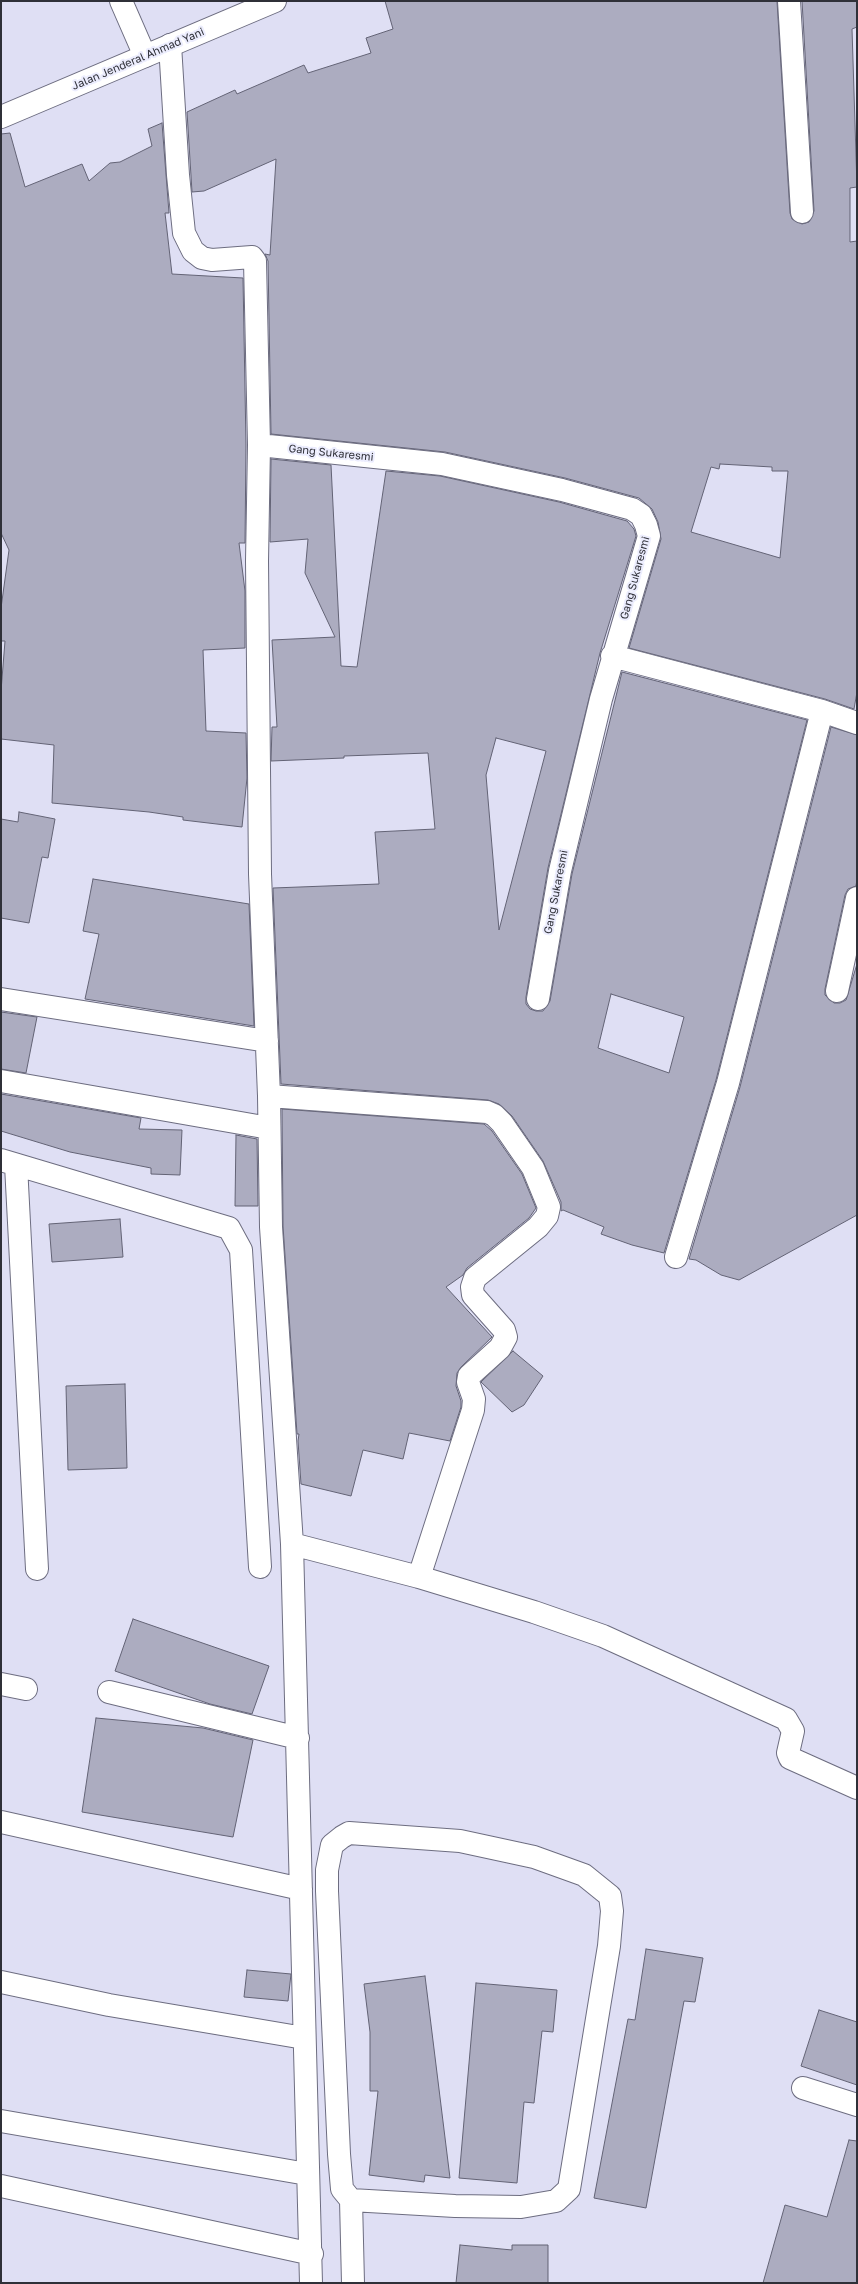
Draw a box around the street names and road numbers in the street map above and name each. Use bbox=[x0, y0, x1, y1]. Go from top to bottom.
street label: Jalan Jenderal Ahmad Yani bbox=[70, 25, 206, 93]
street label: Gang Sukaresmi bbox=[288, 442, 374, 464]
street label: Gang Sukaresmi bbox=[618, 535, 652, 621]
street label: Gang Sukaresmi bbox=[541, 849, 571, 935]

